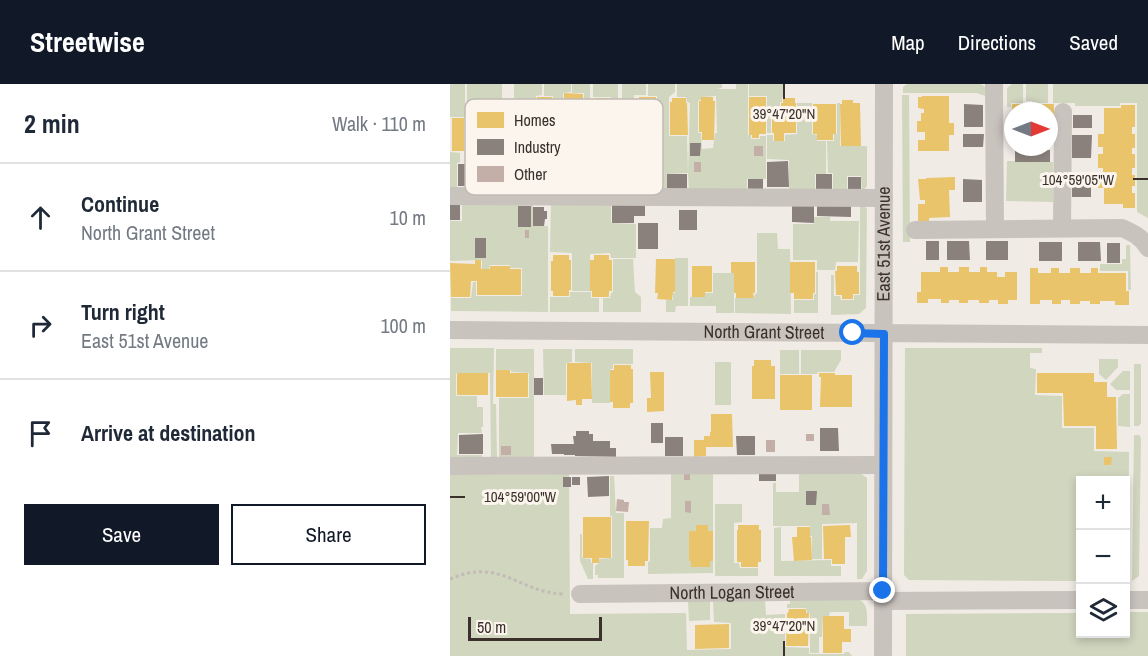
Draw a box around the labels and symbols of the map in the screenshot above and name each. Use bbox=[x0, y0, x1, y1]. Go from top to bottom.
legend bbox=[465, 99, 663, 195]
north arrow bbox=[1004, 102, 1058, 156]
text: 39°47'20"N bbox=[753, 103, 815, 124]
text: Homes bbox=[514, 109, 556, 131]
text: Industry bbox=[514, 136, 561, 158]
text: Other bbox=[514, 163, 547, 185]
text: 104°59'05"W bbox=[1042, 169, 1114, 190]
street label: East 51st Avenue bbox=[871, 187, 896, 301]
street label: North Grant Street bbox=[704, 319, 824, 345]
route start bbox=[839, 319, 865, 345]
text: 104°59'00"W bbox=[484, 486, 556, 507]
route end bbox=[869, 577, 895, 603]
street label: North Logan Street bbox=[669, 579, 795, 605]
scale bar bbox=[468, 614, 602, 642]
text: 39°47'20"N bbox=[753, 615, 815, 636]

